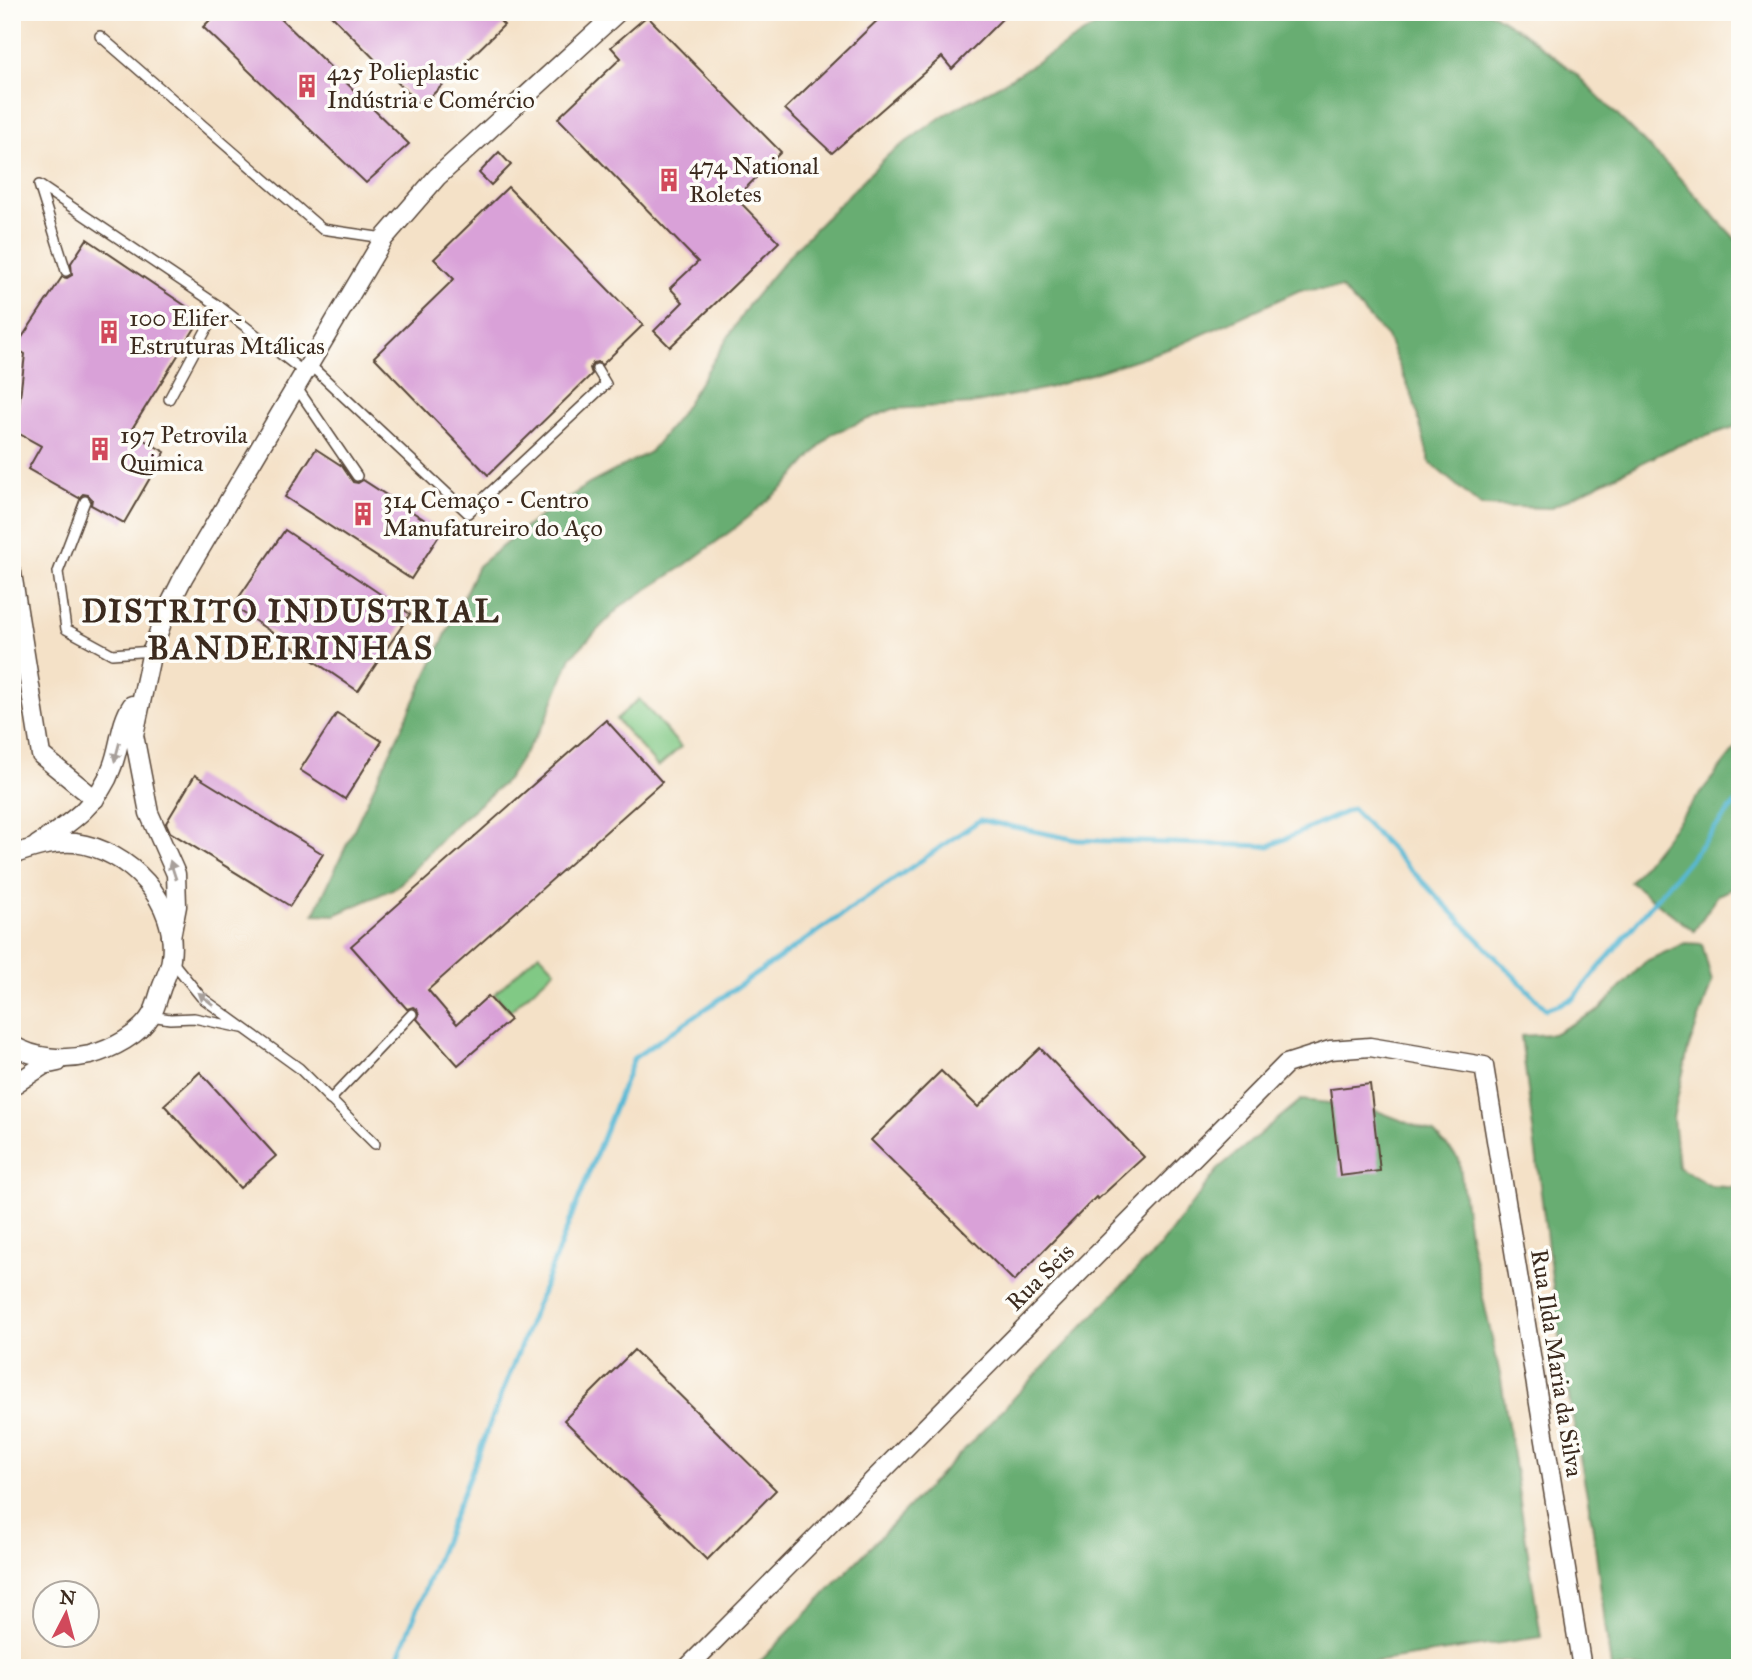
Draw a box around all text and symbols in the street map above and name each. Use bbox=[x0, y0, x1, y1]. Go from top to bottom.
place label: 425 Polieplastic Indústria e Comércio bbox=[327, 57, 535, 115]
building icon: 425 Polieplastic Indústria e Comércio bbox=[293, 72, 321, 100]
place label: 474 National Roletes bbox=[689, 151, 819, 209]
building icon: 474 National Roletes bbox=[655, 166, 683, 194]
place label: 100 Elifer - Estruturas Mtálicas bbox=[129, 303, 325, 361]
building icon: 100 Elifer - Estruturas Mtálicas bbox=[95, 318, 123, 346]
place label: 197 Petrovila Quimica bbox=[120, 420, 248, 478]
building icon: 197 Petrovila Quimica bbox=[86, 435, 114, 463]
place label: 314 Cemaço - Centro Manufatureiro do Aço bbox=[383, 485, 603, 543]
building icon: 314 Cemaço - Centro Manufatureiro do Aço bbox=[349, 500, 377, 528]
district label: DISTRITO INDUSTRIAL BANDEIRINHAS bbox=[82, 592, 500, 668]
one-way arrow bbox=[111, 742, 121, 763]
one-way arrow bbox=[167, 859, 178, 880]
one-way arrow bbox=[197, 992, 214, 1007]
street label: Rua Seis bbox=[1000, 1237, 1080, 1317]
street label: Rua Ilda Maria da Silva bbox=[1524, 1247, 1590, 1480]
north arrow bbox=[32, 1578, 102, 1648]
text: N bbox=[59, 1585, 77, 1610]

